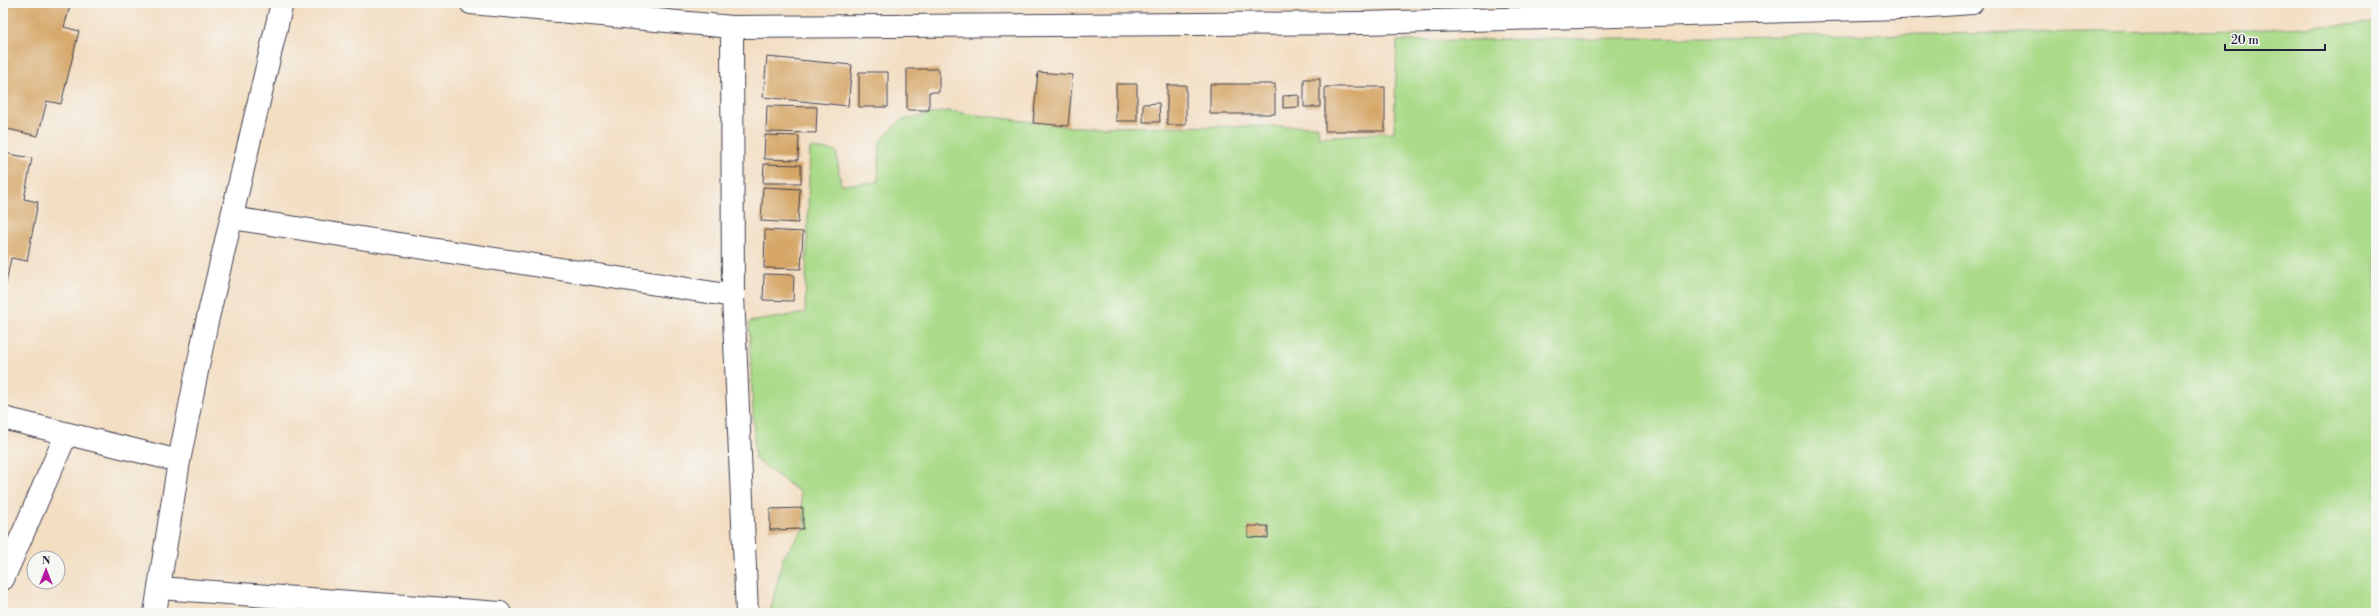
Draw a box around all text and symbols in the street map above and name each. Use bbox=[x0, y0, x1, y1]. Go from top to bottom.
scale bar bbox=[2225, 26, 2325, 52]
text: 20 m bbox=[2231, 33, 2259, 48]
north arrow bbox=[26, 550, 66, 590]
text: N bbox=[42, 554, 51, 568]

